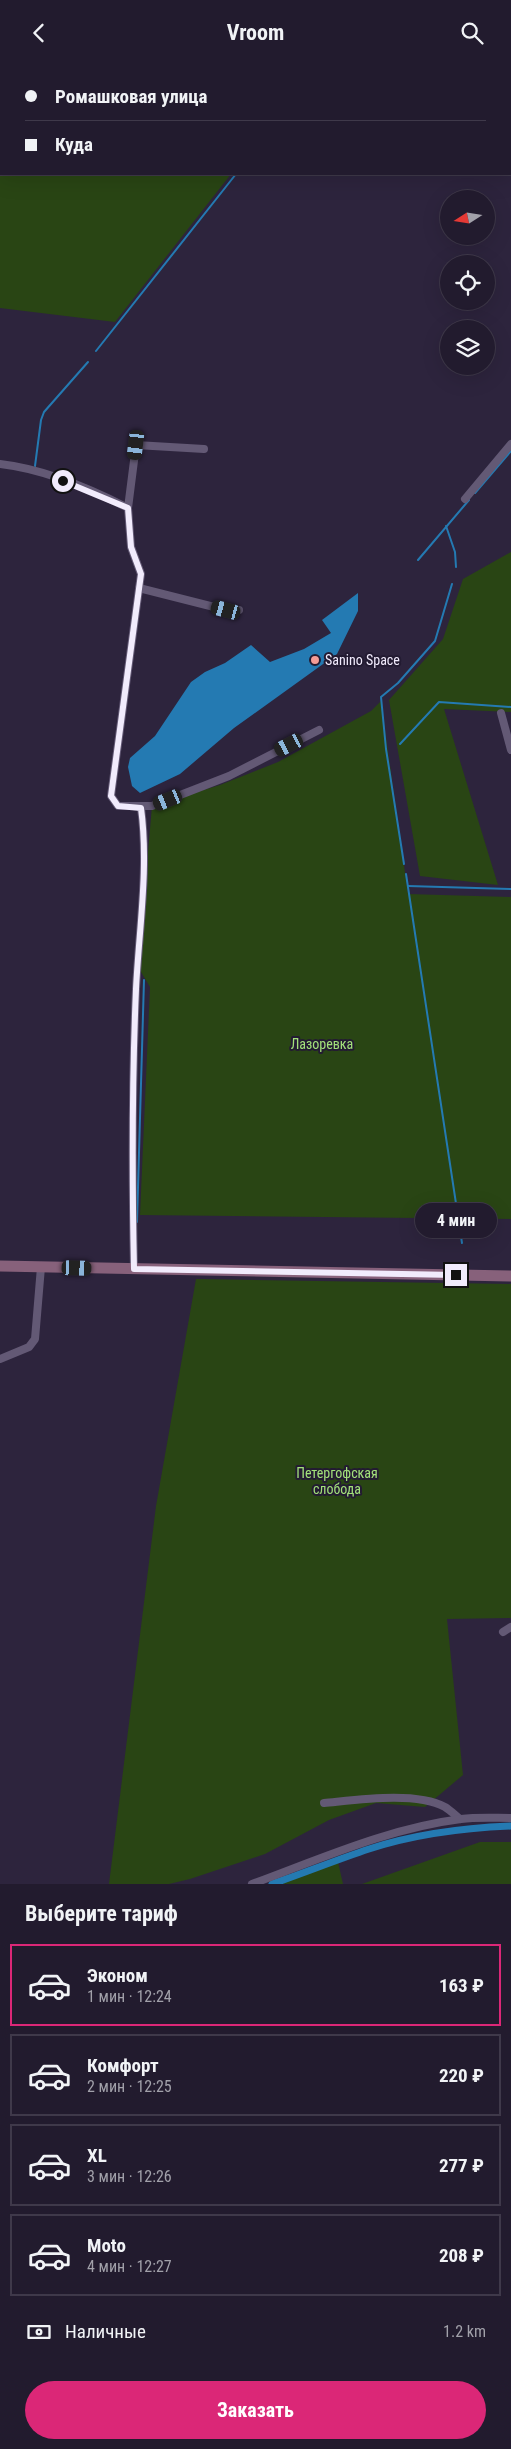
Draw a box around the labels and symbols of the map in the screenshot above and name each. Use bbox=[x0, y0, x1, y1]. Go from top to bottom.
north arrow bbox=[440, 190, 495, 245]
car bbox=[126, 429, 145, 461]
route start bbox=[52, 470, 74, 492]
car bbox=[209, 599, 242, 621]
place label: Sanino Space bbox=[325, 652, 400, 668]
marker: Sanino Space bbox=[309, 654, 321, 666]
car bbox=[272, 732, 305, 758]
car bbox=[151, 787, 184, 813]
park label: Лазоревка bbox=[291, 1036, 353, 1052]
callout: 4 мин bbox=[415, 1203, 497, 1237]
car bbox=[61, 1260, 92, 1276]
route end bbox=[445, 1264, 467, 1286]
park label: Петергофская слобода bbox=[296, 1465, 378, 1497]

